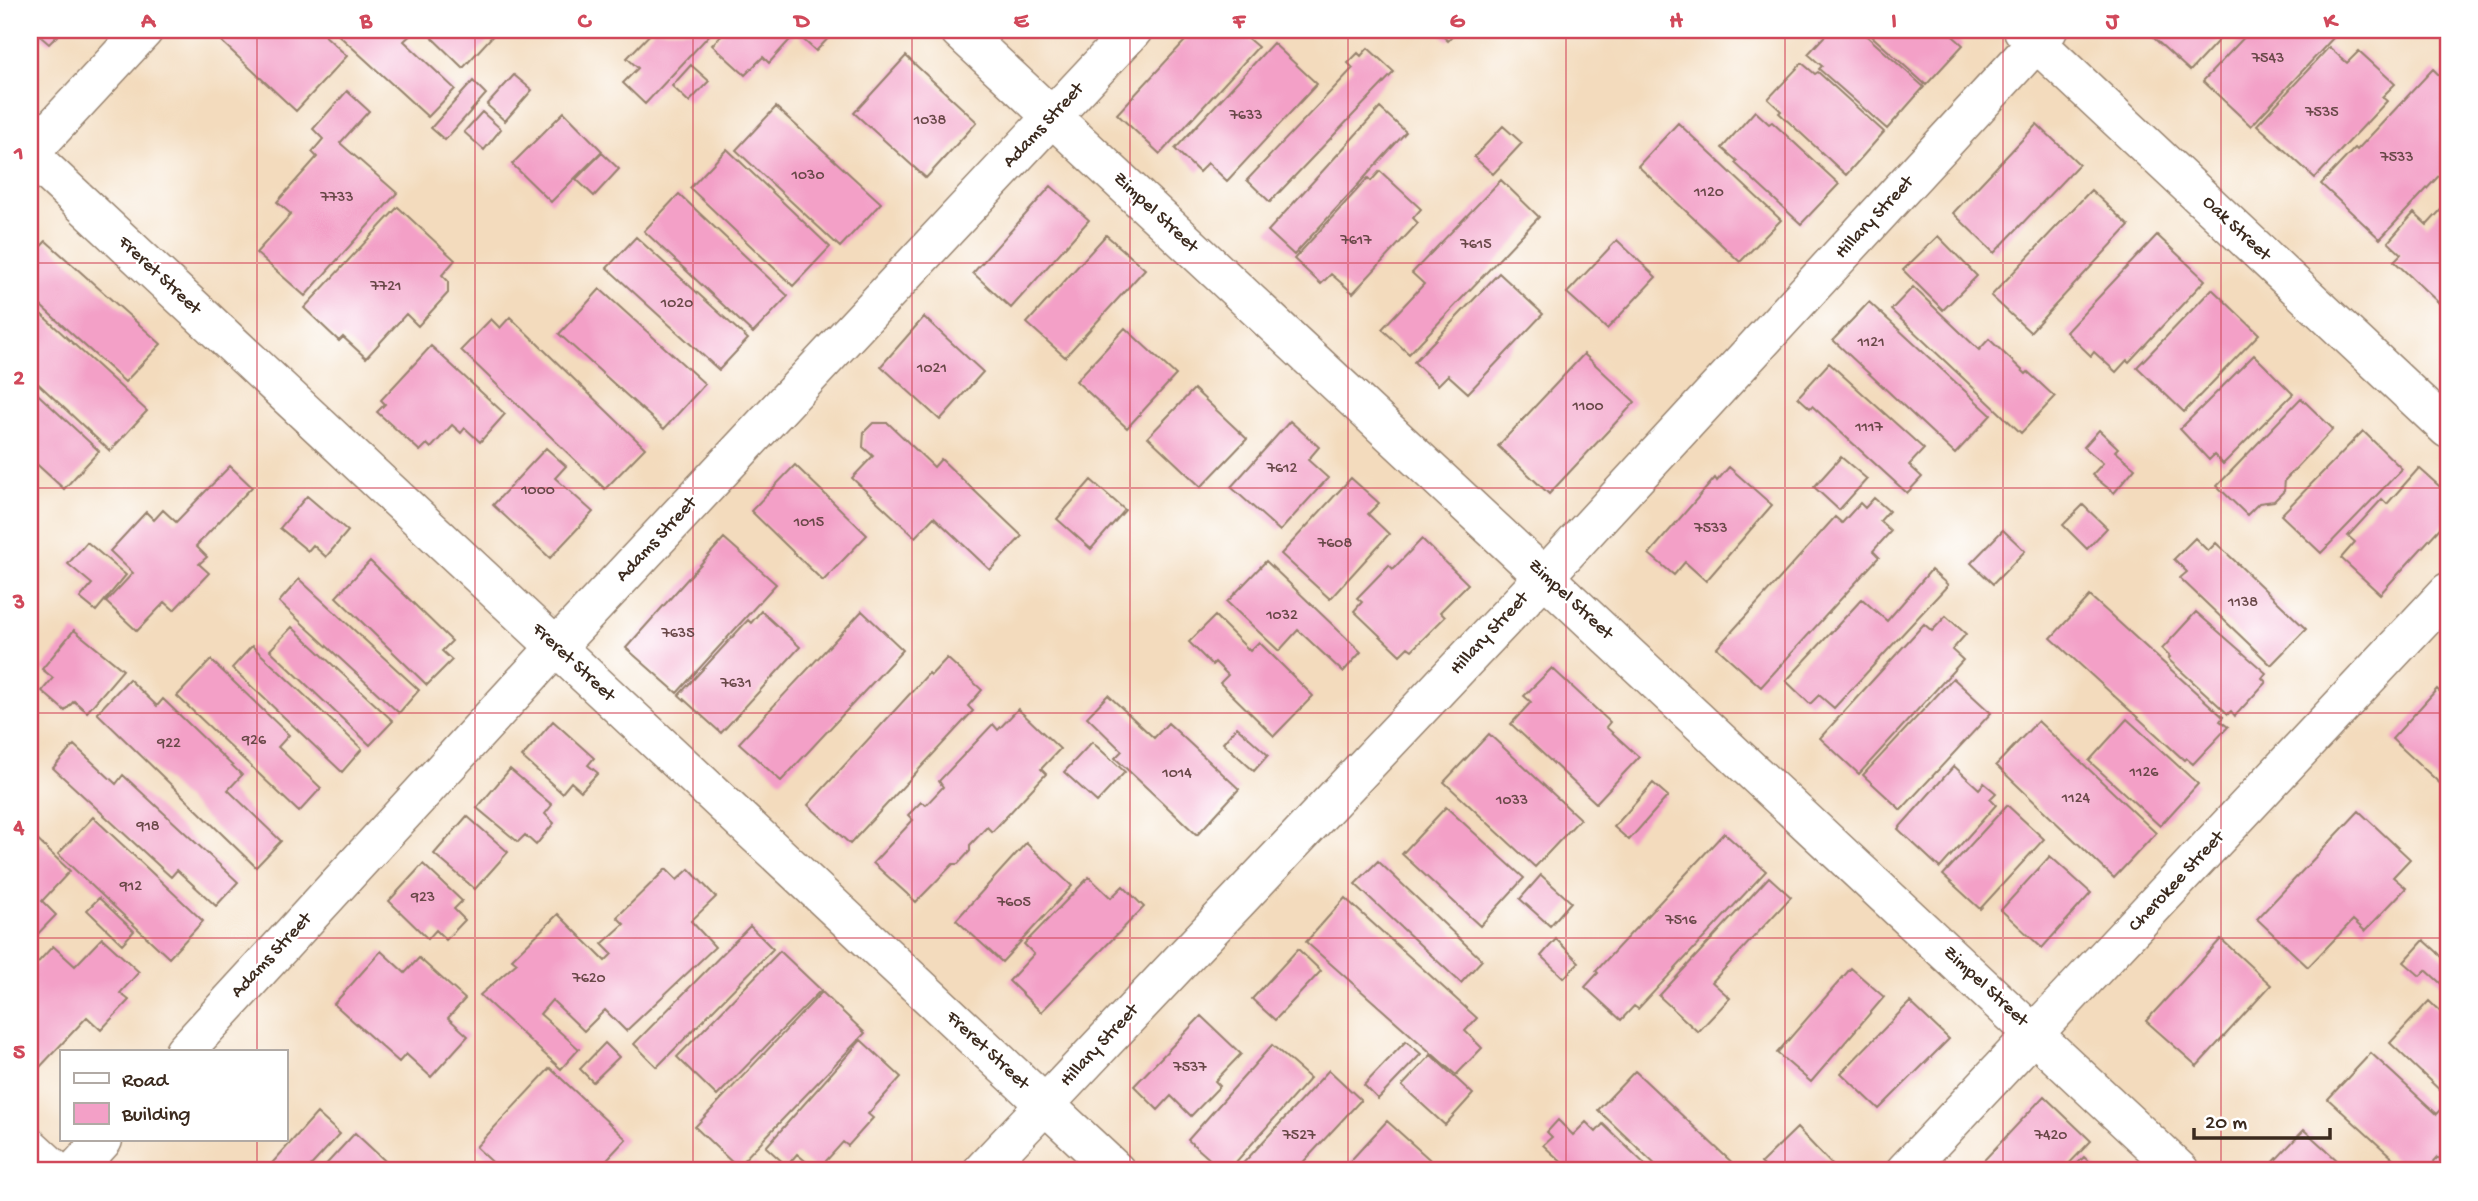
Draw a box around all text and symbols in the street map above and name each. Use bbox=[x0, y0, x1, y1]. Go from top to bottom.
text: A bbox=[140, 9, 156, 36]
text: B bbox=[359, 9, 373, 36]
text: C bbox=[578, 9, 593, 36]
text: D bbox=[793, 9, 811, 36]
text: E bbox=[1014, 9, 1030, 36]
text: F bbox=[1232, 9, 1247, 36]
text: G bbox=[1450, 9, 1466, 36]
text: H bbox=[1669, 9, 1683, 36]
text: I bbox=[1891, 9, 1897, 36]
text: J bbox=[2105, 9, 2120, 36]
text: K bbox=[2323, 9, 2340, 36]
house number: 7543 bbox=[2251, 50, 2284, 69]
street label: Adams Street bbox=[999, 77, 1091, 174]
house number: 7535 bbox=[2304, 104, 2339, 123]
house number: 7633 bbox=[1228, 107, 1263, 126]
house number: 1038 bbox=[913, 112, 947, 131]
text: 1 bbox=[13, 141, 24, 168]
house number: 7533 bbox=[2379, 149, 2414, 168]
house number: 1030 bbox=[791, 167, 824, 186]
street label: Zimpel Street bbox=[1108, 168, 1204, 260]
street label: Hillary Street bbox=[1831, 170, 1921, 264]
house number: 1120 bbox=[1693, 184, 1724, 203]
house number: 7733 bbox=[319, 189, 354, 208]
street label: Oak Street bbox=[2197, 191, 2277, 268]
street label: Freret Street bbox=[112, 231, 207, 322]
house number: 7617 bbox=[1339, 232, 1372, 251]
house number: 7615 bbox=[1459, 236, 1492, 255]
house number: 7721 bbox=[370, 278, 401, 297]
house number: 1020 bbox=[660, 295, 693, 314]
house number: 1121 bbox=[1856, 334, 1885, 353]
house number: 1021 bbox=[916, 360, 947, 379]
text: 2 bbox=[13, 366, 25, 393]
house number: 1100 bbox=[1571, 398, 1604, 417]
house number: 1117 bbox=[1854, 419, 1884, 438]
house number: 7612 bbox=[1266, 460, 1298, 479]
house number: 1000 bbox=[520, 482, 555, 501]
street label: Adams Street bbox=[612, 491, 704, 588]
house number: 1015 bbox=[793, 514, 824, 533]
house number: 7533 bbox=[1693, 520, 1728, 539]
house number: 7608 bbox=[1317, 535, 1352, 554]
street label: Zimpel Street bbox=[1523, 555, 1619, 647]
street label: Hillary Street bbox=[1446, 586, 1536, 680]
text: 3 bbox=[12, 590, 25, 617]
house number: 1138 bbox=[2227, 594, 2258, 613]
house number: 1032 bbox=[1265, 607, 1298, 626]
street label: Freret Street bbox=[526, 618, 621, 709]
house number: 7635 bbox=[660, 625, 695, 644]
house number: 7631 bbox=[719, 675, 752, 694]
house number: 926 bbox=[241, 732, 267, 751]
house number: 922 bbox=[156, 735, 181, 754]
house number: 1126 bbox=[2129, 764, 2159, 783]
house number: 1014 bbox=[1161, 765, 1192, 784]
house number: 1124 bbox=[2061, 790, 2091, 809]
house number: 1033 bbox=[1495, 792, 1528, 811]
text: 4 bbox=[13, 815, 25, 842]
house number: 918 bbox=[135, 818, 160, 837]
street label: Cherokee Street bbox=[2124, 825, 2231, 937]
house number: 912 bbox=[119, 878, 142, 897]
house number: 923 bbox=[410, 889, 435, 908]
house number: 7605 bbox=[996, 894, 1031, 913]
street label: Adams Street bbox=[227, 907, 319, 1004]
house number: 7516 bbox=[1664, 912, 1698, 931]
street label: Zimpel Street bbox=[1938, 942, 2034, 1034]
house number: 7620 bbox=[571, 970, 606, 989]
street label: Hillary Street bbox=[1056, 998, 1146, 1092]
street label: Freret Street bbox=[940, 1006, 1035, 1097]
text: 5 bbox=[13, 1040, 25, 1067]
legend bbox=[60, 1050, 287, 1142]
house number: 7537 bbox=[1172, 1059, 1207, 1078]
text: Road bbox=[122, 1070, 170, 1095]
scale bar bbox=[2194, 1096, 2331, 1140]
text: Building bbox=[121, 1104, 191, 1129]
text: 20 m bbox=[2205, 1112, 2247, 1137]
house number: 7527 bbox=[1282, 1127, 1316, 1146]
house number: 7420 bbox=[2034, 1127, 2067, 1146]

